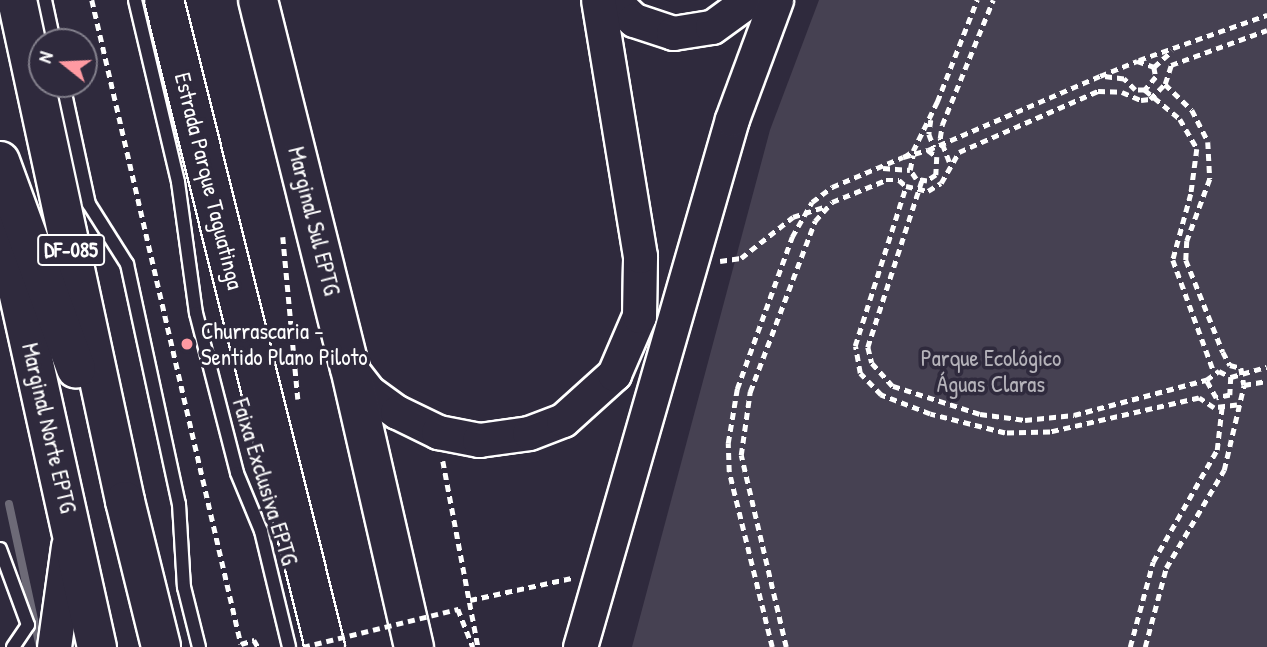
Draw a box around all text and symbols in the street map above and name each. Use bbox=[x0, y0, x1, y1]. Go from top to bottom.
north arrow bbox=[28, 28, 98, 98]
text: N bbox=[31, 48, 59, 66]
street label: Estrada Parque Taguatinga bbox=[169, 70, 249, 292]
street label: Marginal Sul EPTG bbox=[282, 144, 346, 298]
road number: DF-085 bbox=[36, 232, 106, 268]
place label: Churrascaria - Sentido Plano Piloto bbox=[201, 317, 368, 371]
marker: Churrascaria - Sentido Plano Piloto bbox=[179, 336, 195, 352]
street label: Marginal Norte EPTG bbox=[16, 340, 82, 516]
park label: Parque Ecológico Águas Claras bbox=[921, 344, 1061, 398]
street label: Faixa Exclusiva EPTG bbox=[227, 395, 303, 569]

